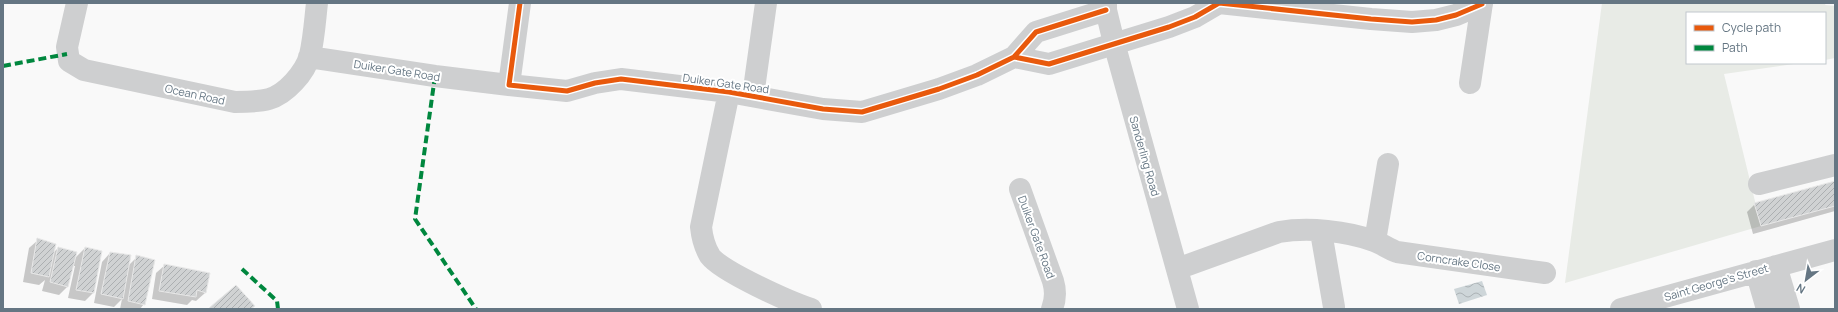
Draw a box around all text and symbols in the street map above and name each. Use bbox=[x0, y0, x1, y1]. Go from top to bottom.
legend bbox=[1686, 12, 1826, 64]
text: Cycle path bbox=[1722, 19, 1781, 36]
text: Path bbox=[1722, 39, 1748, 56]
street label: Duiker Gate Road bbox=[353, 56, 441, 84]
street label: Duiker Gate Road bbox=[682, 70, 770, 96]
street label: Ocean Road bbox=[164, 80, 226, 108]
street label: Sanderling Road bbox=[1126, 114, 1164, 198]
street label: Duiker Gate Road bbox=[1015, 193, 1059, 281]
street label: Corncrake Close bbox=[1416, 248, 1502, 274]
street label: Saint George's Street bbox=[1662, 260, 1770, 304]
north arrow bbox=[1786, 260, 1826, 300]
text: N bbox=[1793, 280, 1808, 297]

